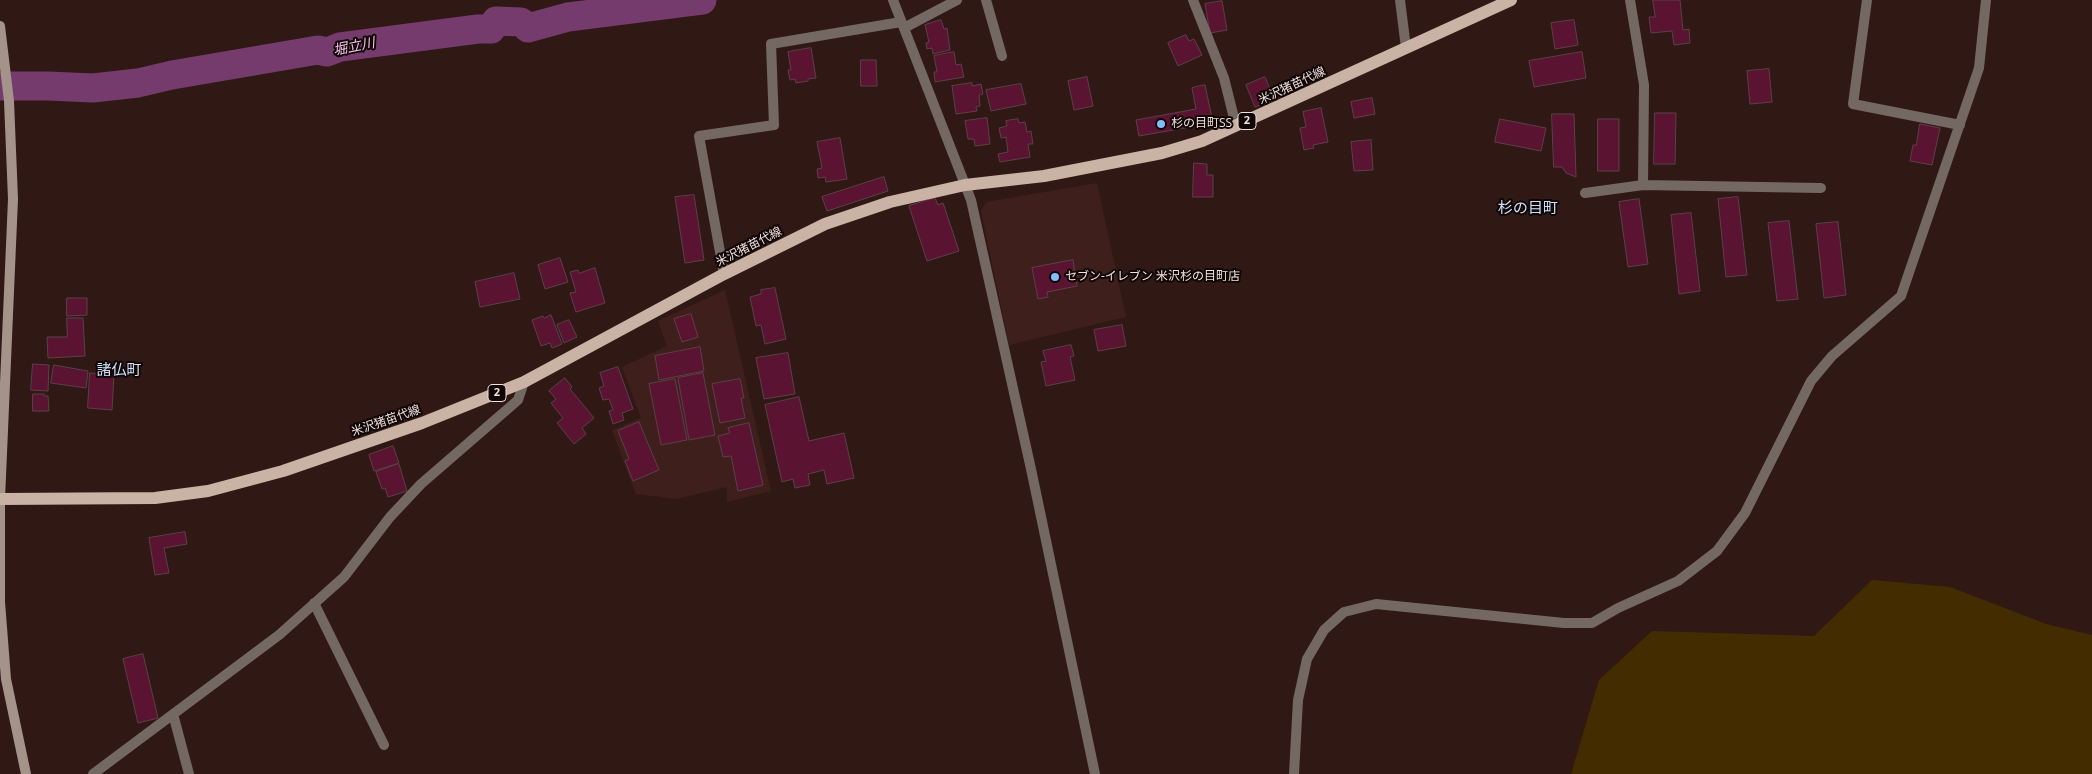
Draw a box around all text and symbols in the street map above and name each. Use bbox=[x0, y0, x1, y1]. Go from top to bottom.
water label: 堀立川 bbox=[332, 35, 376, 59]
street label: 米沢猪苗代線 bbox=[1256, 64, 1328, 108]
road number: 2 bbox=[1238, 112, 1256, 130]
place label: 杉の目町SS bbox=[1171, 117, 1232, 131]
marker: 杉の目町SS bbox=[1155, 118, 1167, 130]
district label: 杉の目町 bbox=[1498, 200, 1558, 218]
street label: 米沢猪苗代線 bbox=[714, 224, 784, 270]
place label: セブン-イレブン 米沢杉の目町店 bbox=[1065, 270, 1240, 284]
marker: セブン-イレブン 米沢杉の目町店 bbox=[1049, 271, 1061, 283]
district label: 諸仏町 bbox=[97, 362, 141, 380]
road number: 2 bbox=[488, 384, 506, 402]
street label: 米沢猪苗代線 bbox=[350, 402, 422, 440]

